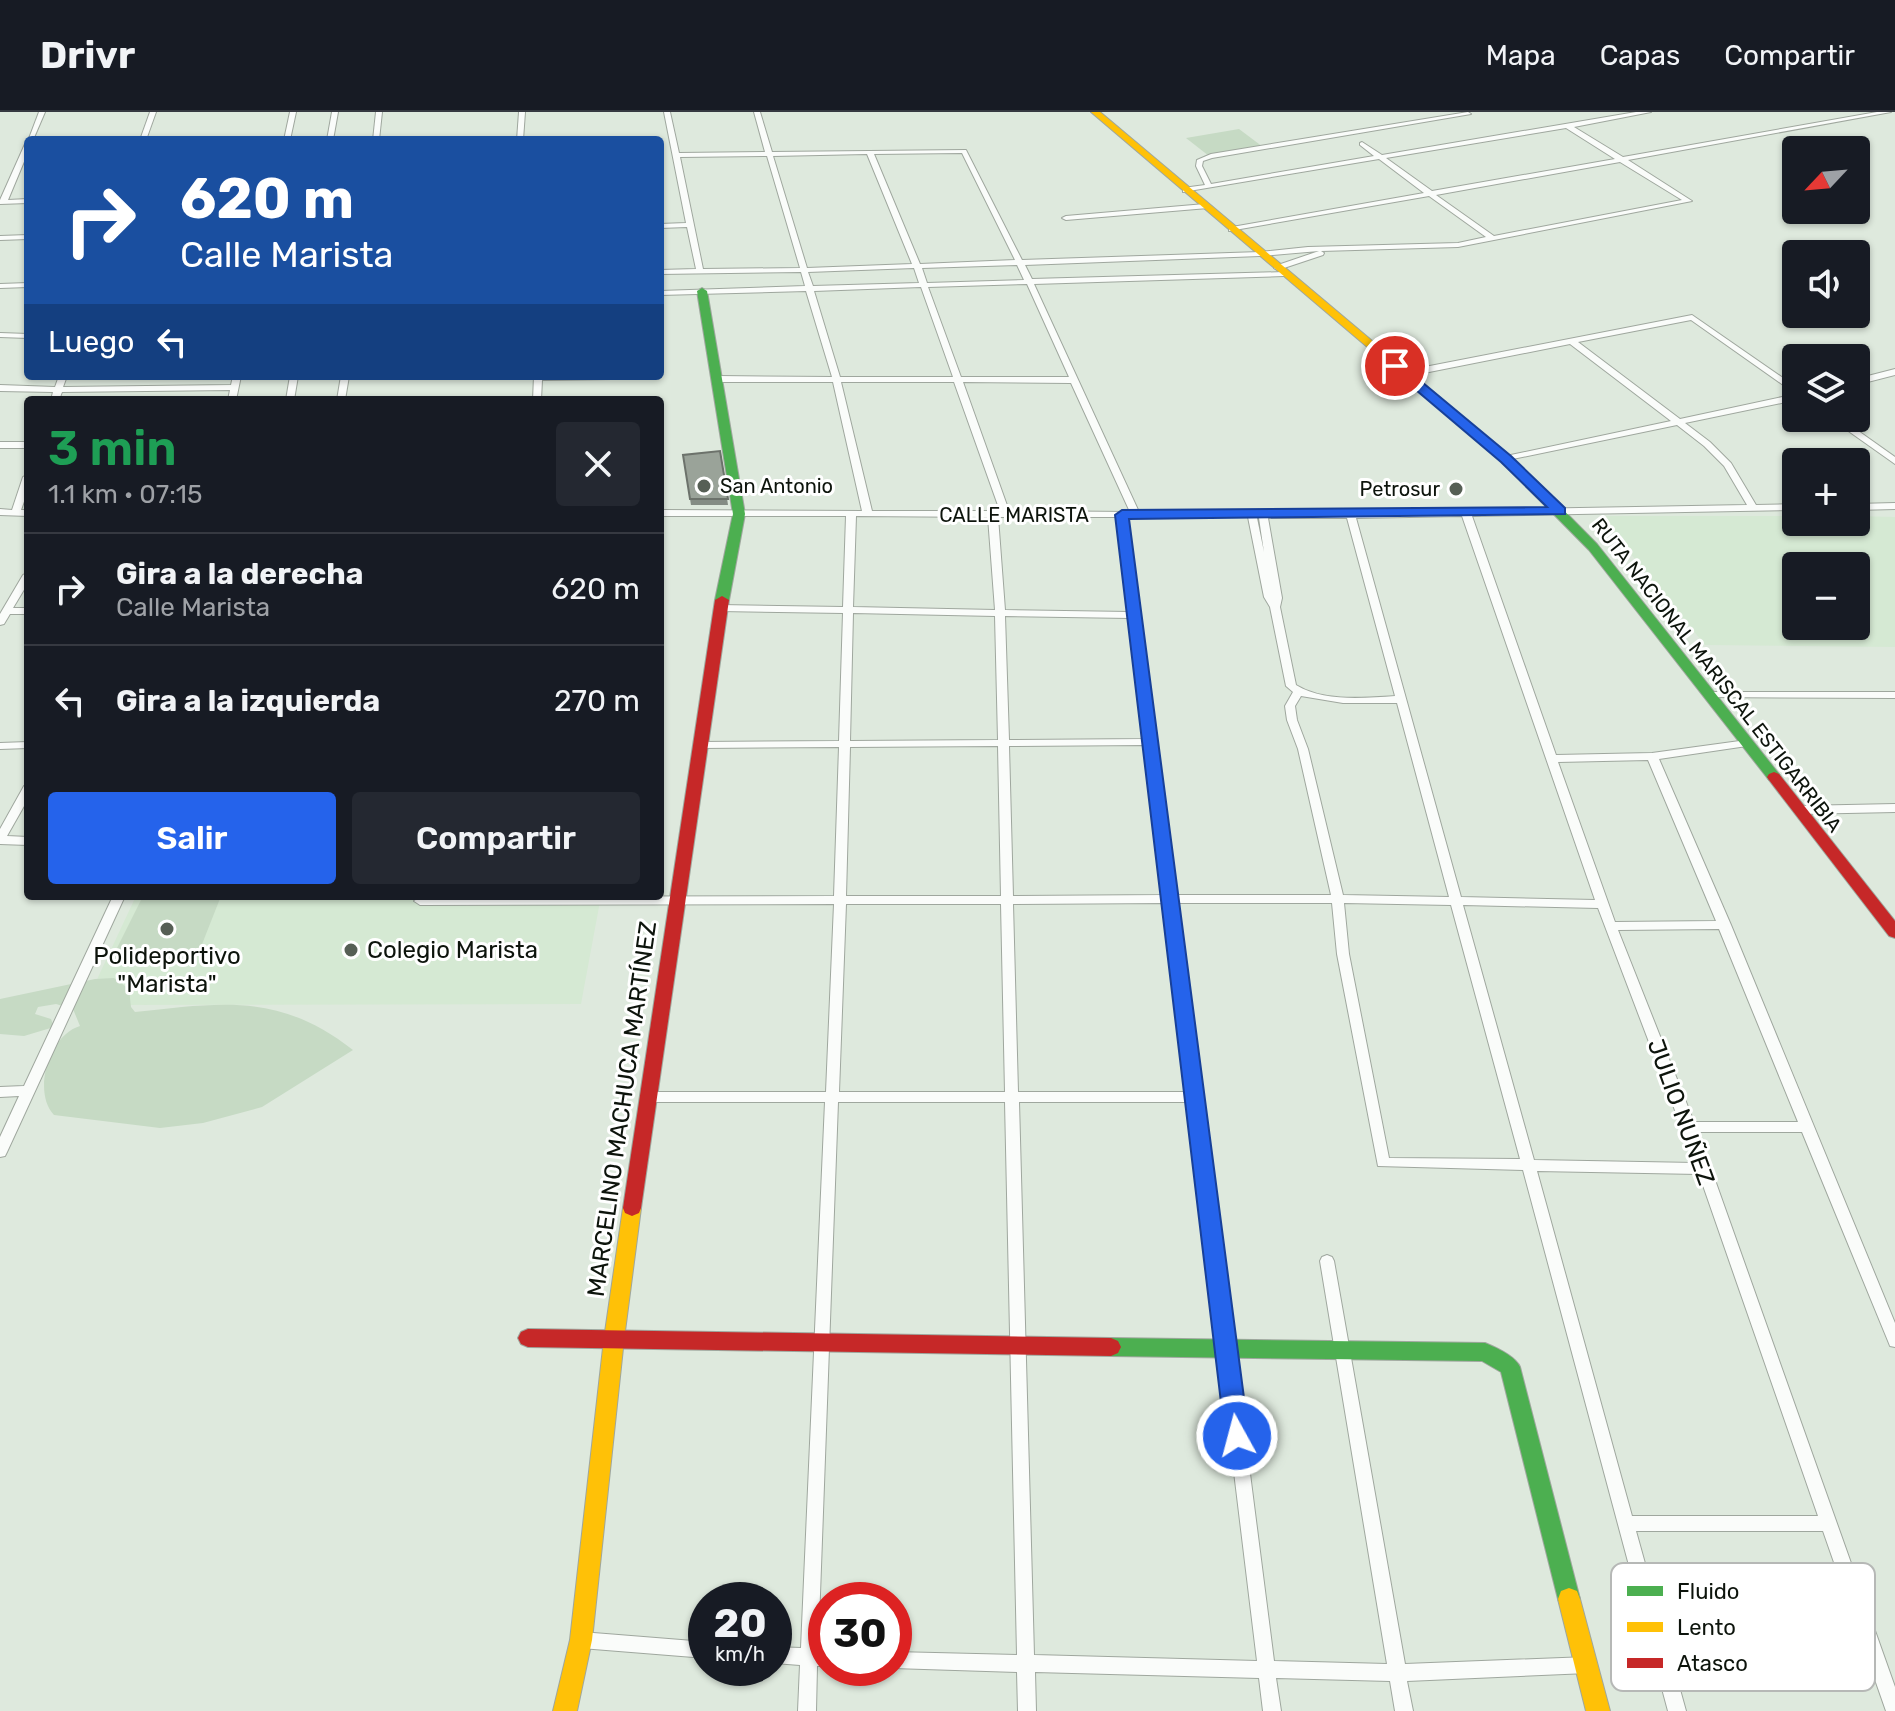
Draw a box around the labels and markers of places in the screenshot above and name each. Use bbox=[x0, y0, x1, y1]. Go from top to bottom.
pin bbox=[1361, 332, 1429, 400]
place label: San Antonio bbox=[720, 474, 833, 498]
marker: San Antonio bbox=[695, 477, 713, 495]
place label: Petrosur bbox=[1360, 477, 1440, 501]
marker: Petrosur bbox=[1447, 480, 1465, 498]
marker: Polideportivo "Marista" bbox=[158, 920, 176, 938]
place label: Colegio Marista bbox=[367, 936, 538, 964]
marker: Colegio Marista bbox=[342, 941, 360, 959]
place label: Polideportivo "Marista" bbox=[93, 942, 241, 998]

